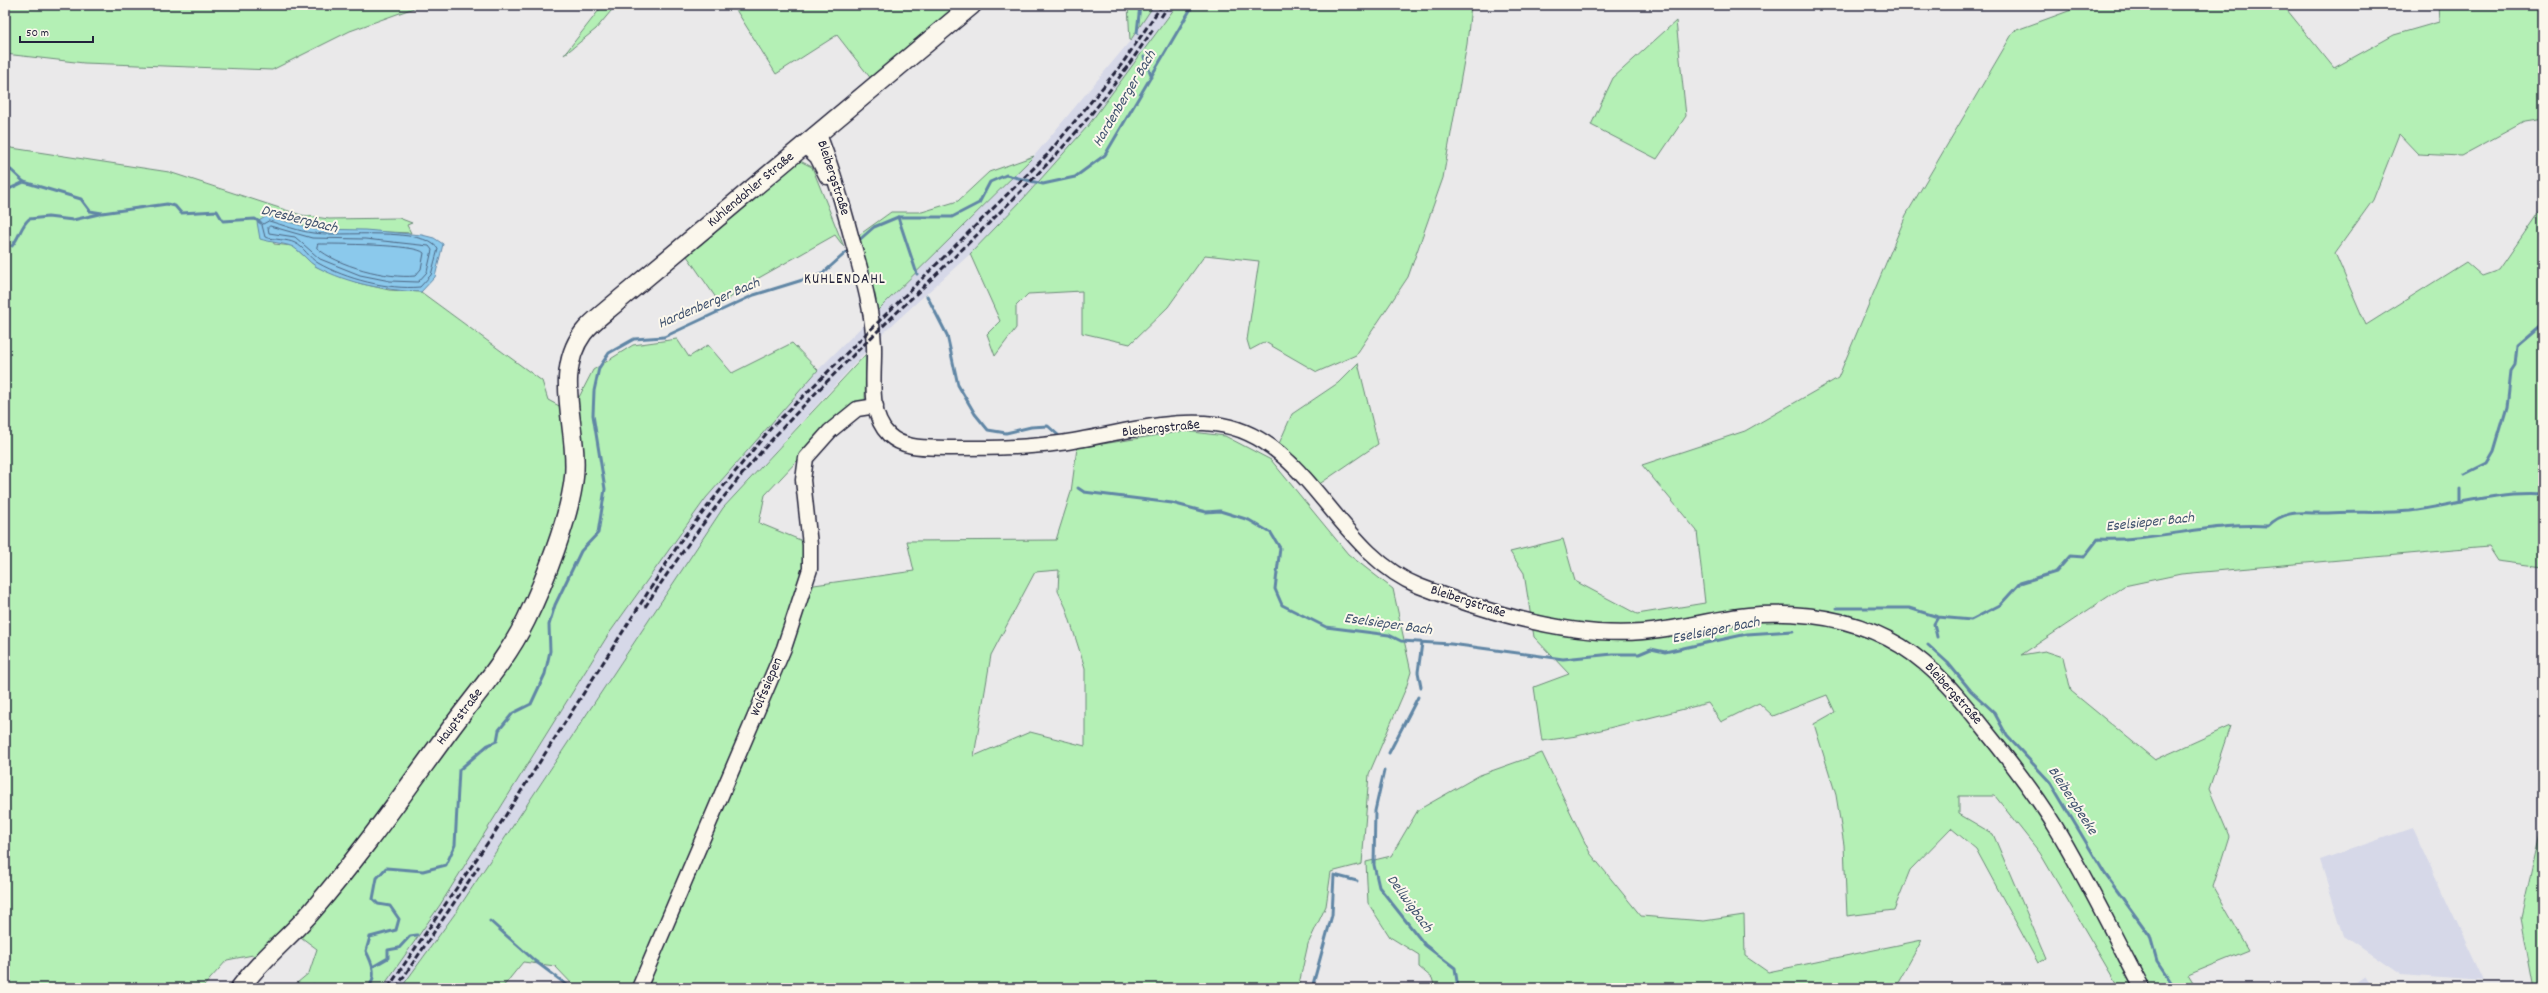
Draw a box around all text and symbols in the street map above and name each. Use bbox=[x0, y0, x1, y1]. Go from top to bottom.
scale bar bbox=[20, 18, 93, 44]
text: 50 m bbox=[26, 25, 49, 42]
water label: Hardenberger Bach bbox=[1088, 46, 1163, 151]
street label: Bleibergstraße bbox=[811, 138, 855, 218]
street label: Kuhlendahler Straße bbox=[703, 148, 799, 232]
water label: Dresbergbach bbox=[259, 200, 341, 240]
district label: KUHLENDAHL bbox=[804, 269, 886, 291]
water label: Hardenberger Bach bbox=[655, 272, 764, 335]
street label: Bleibergstraße bbox=[1121, 415, 1201, 443]
water label: Eselsieper Bach bbox=[2105, 507, 2196, 539]
street label: Bleibergstraße bbox=[1428, 580, 1508, 624]
water label: Eselsieper Bach bbox=[1343, 608, 1434, 642]
water label: Eselsieper Bach bbox=[1670, 612, 1763, 650]
street label: Wolfssiepen bbox=[746, 654, 788, 720]
street label: Bleibergstraße bbox=[1920, 658, 1986, 730]
street label: Hauptstraße bbox=[432, 684, 488, 750]
water label: Bleibergbeeke bbox=[2042, 762, 2103, 841]
water label: Dellwigbach bbox=[1380, 870, 1438, 938]

